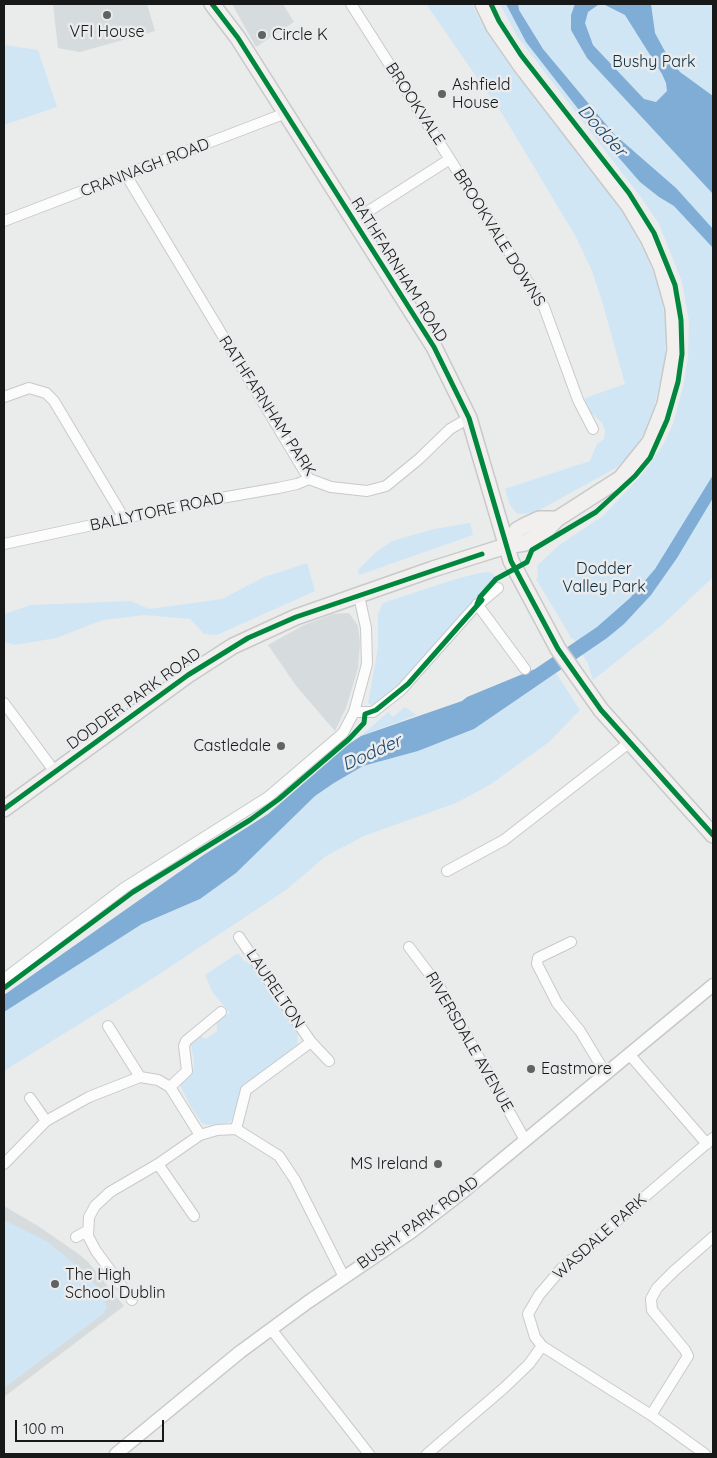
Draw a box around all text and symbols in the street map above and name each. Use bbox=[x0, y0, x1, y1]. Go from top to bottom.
marker: VFI House bbox=[101, 9, 113, 21]
place label: VFI House bbox=[70, 22, 144, 42]
place label: Circle K bbox=[272, 25, 328, 45]
marker: Circle K bbox=[256, 29, 268, 41]
park label: Bushy Park bbox=[612, 52, 696, 72]
street label: BROOKVALE bbox=[381, 59, 449, 149]
place label: Ashfield House bbox=[452, 75, 510, 113]
marker: Ashfield House bbox=[436, 88, 448, 100]
water label: Dodder bbox=[573, 100, 631, 162]
street label: CRANNAGH ROAD bbox=[78, 135, 212, 201]
street label: BROOKVALE DOWNS bbox=[449, 166, 549, 310]
street label: RATHFARNHAM ROAD bbox=[347, 194, 451, 346]
street label: RATHFARNHAM PARK bbox=[215, 332, 319, 480]
street label: BALLYTORE ROAD bbox=[88, 488, 226, 536]
park label: Dodder Valley Park bbox=[562, 559, 646, 597]
street label: DODDER PARK ROAD bbox=[63, 644, 205, 754]
water label: Dodder bbox=[339, 730, 405, 776]
place label: Castledale bbox=[193, 736, 271, 756]
marker: Castledale bbox=[275, 740, 287, 752]
street label: LAURELTON bbox=[242, 946, 308, 1032]
street label: RIVERSDALE AVENUE bbox=[421, 969, 517, 1115]
place label: Eastmore bbox=[541, 1059, 612, 1079]
marker: Eastmore bbox=[525, 1063, 537, 1075]
place label: MS Ireland bbox=[350, 1154, 428, 1174]
marker: MS Ireland bbox=[432, 1158, 444, 1170]
street label: BUSHY PARK ROAD bbox=[354, 1173, 482, 1273]
street label: WASDALE PARK bbox=[549, 1190, 651, 1284]
place label: The High School Dublin bbox=[65, 1265, 165, 1303]
marker: The High School Dublin bbox=[49, 1278, 61, 1290]
scale bar bbox=[18, 1410, 166, 1442]
text: 100 m bbox=[23, 1419, 64, 1438]

